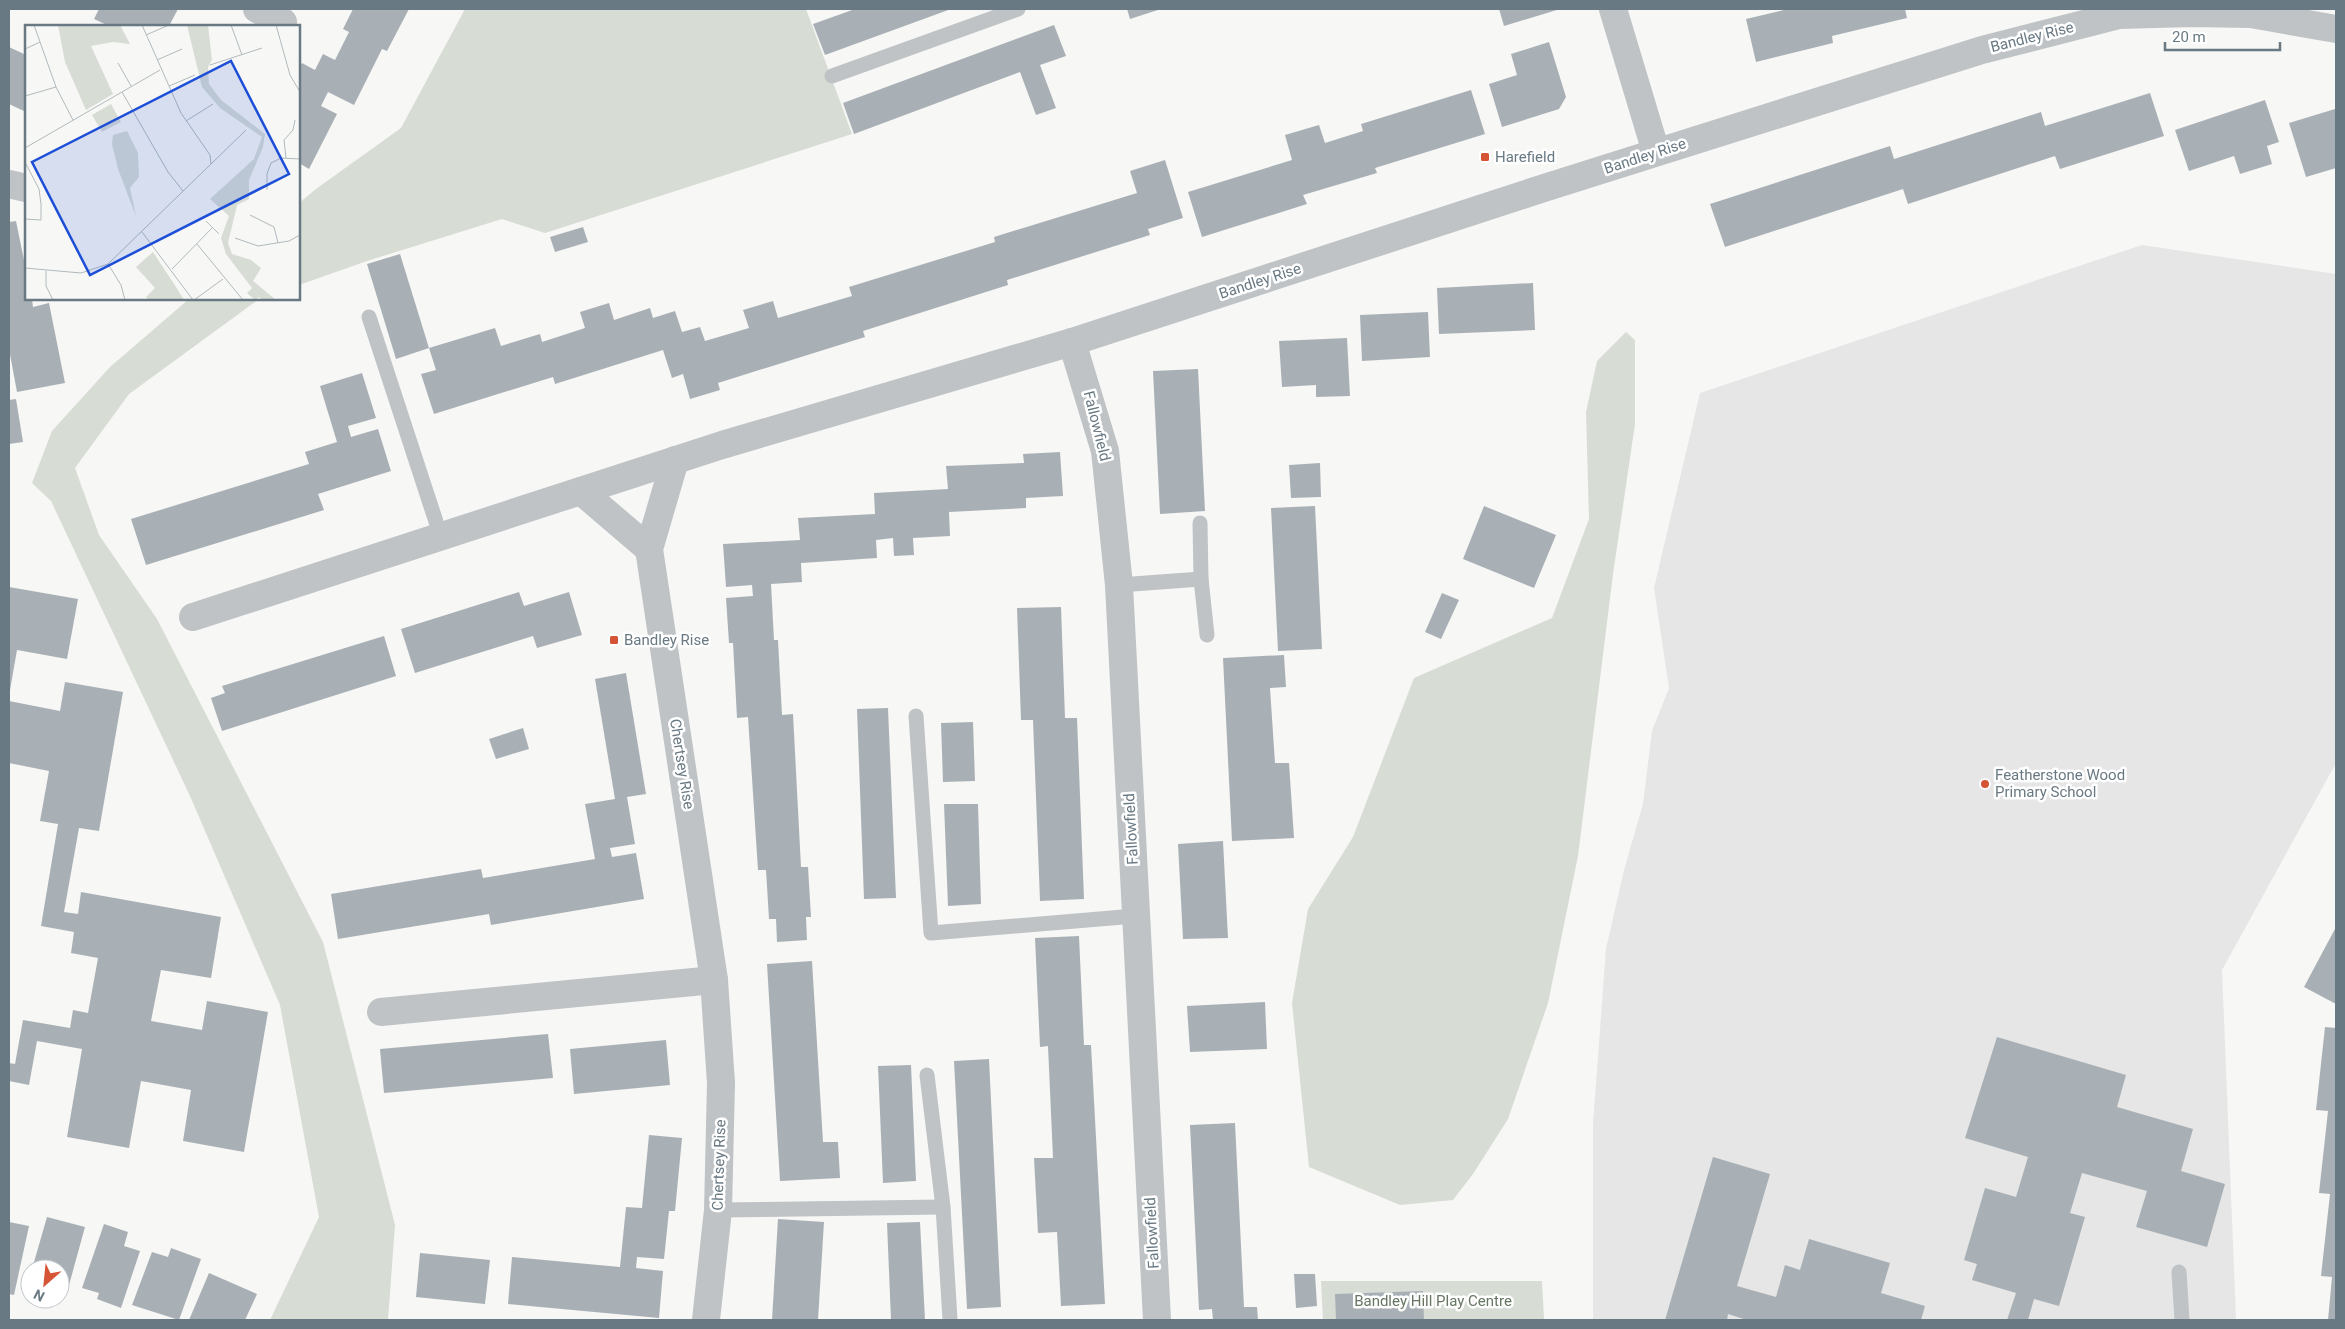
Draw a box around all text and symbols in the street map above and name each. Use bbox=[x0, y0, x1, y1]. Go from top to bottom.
street label: Bandley Rise bbox=[1989, 18, 2076, 56]
scale bar bbox=[2165, 20, 2280, 52]
inset map bbox=[25, 25, 300, 300]
text: 20 m bbox=[2172, 28, 2206, 46]
street label: Bandley Rise bbox=[1602, 134, 1688, 178]
place label: Harefield bbox=[1495, 148, 1555, 166]
marker: Harefield bbox=[1479, 151, 1491, 163]
street label: Bandley Rise bbox=[1217, 259, 1303, 303]
street label: Fallowfield bbox=[1080, 389, 1114, 463]
place label: Bandley Rise bbox=[624, 631, 709, 649]
marker: Bandley Rise bbox=[608, 634, 620, 646]
street label: Chertsey Rise bbox=[666, 717, 698, 811]
place label: Featherstone Wood Primary School bbox=[1995, 766, 2125, 801]
marker: Featherstone Wood Primary School bbox=[1979, 778, 1991, 790]
street label: Fallowfield bbox=[1120, 793, 1142, 865]
street label: Chertsey Rise bbox=[708, 1119, 730, 1211]
street label: Fallowfield bbox=[1141, 1197, 1163, 1269]
north arrow bbox=[20, 1259, 70, 1309]
text: N bbox=[31, 1286, 47, 1305]
park label: Bandley Hill Play Centre bbox=[1354, 1292, 1512, 1310]

